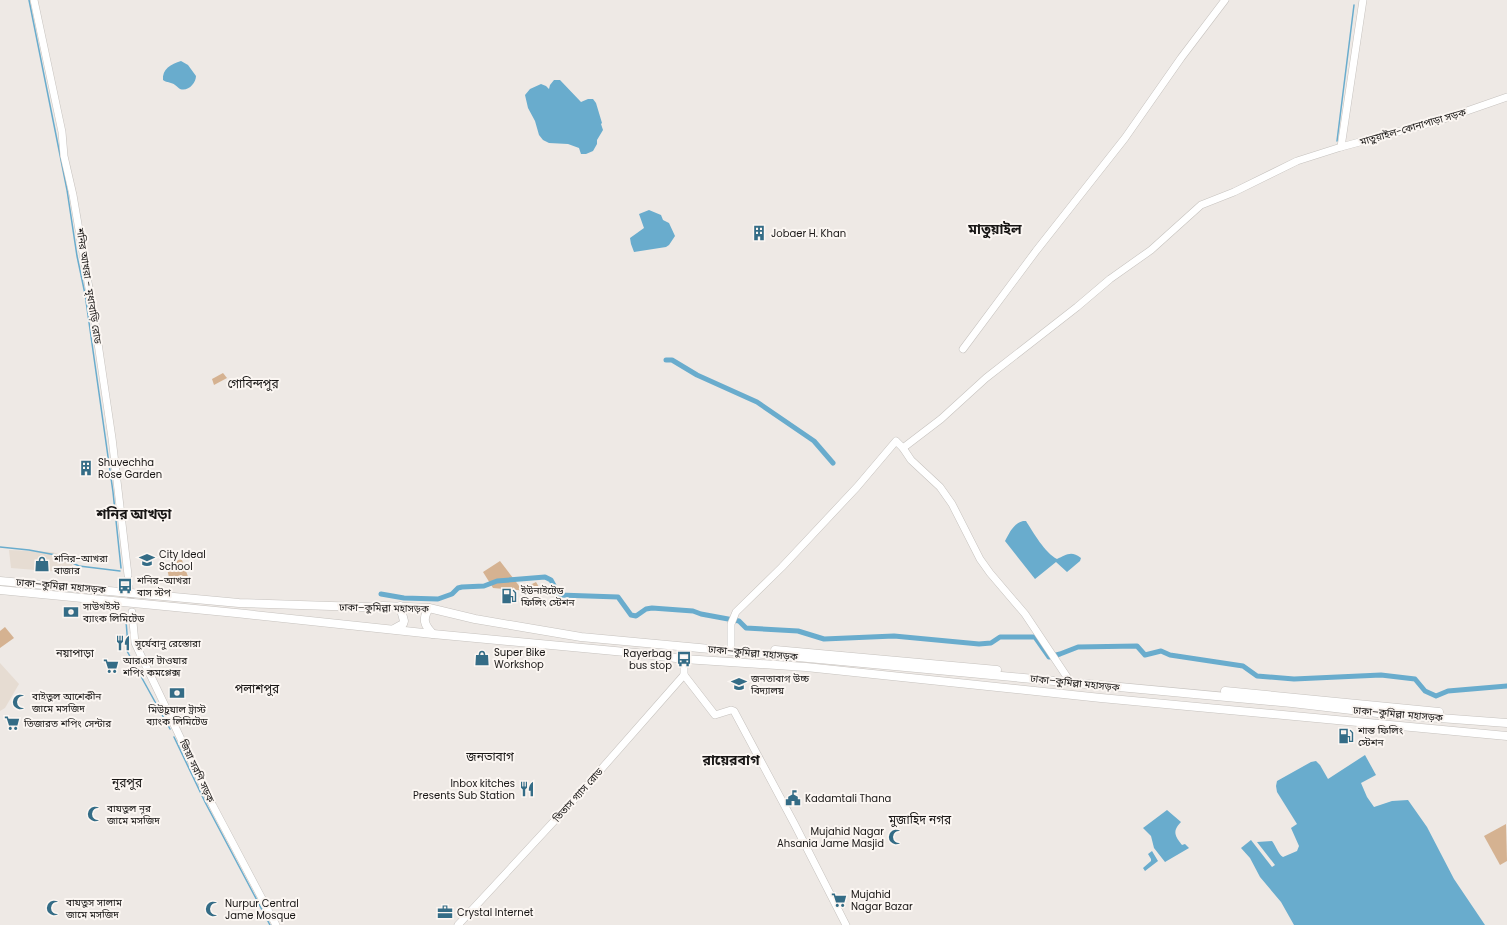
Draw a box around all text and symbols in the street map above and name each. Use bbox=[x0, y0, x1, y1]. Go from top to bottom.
street label: মাতুয়াইল-কোনাপাড়া সড়ক bbox=[1357, 104, 1469, 150]
district label: মাতুয়াইল bbox=[967, 219, 1022, 239]
building icon: Jobaer H. Khan bbox=[750, 224, 768, 242]
street label: শনির আখরা - মৃধাবাড়ি রোড bbox=[72, 226, 106, 346]
place label: Jobaer H. Khan bbox=[771, 226, 846, 241]
district label: গোবিন্দপুর bbox=[227, 375, 279, 392]
place label: Shuvechha Rose Garden bbox=[98, 455, 162, 482]
building icon: Shuvechha Rose Garden bbox=[77, 459, 95, 477]
district label: শনির আখড়া bbox=[96, 504, 172, 524]
place label: City Ideal School bbox=[159, 547, 206, 574]
place label: শনির-আখরা বাজার bbox=[53, 551, 108, 578]
school or university icon: City Ideal School bbox=[138, 551, 156, 569]
shop icon: শনির-আখরা বাজার bbox=[33, 555, 51, 573]
place label: শনির-আখরা বাস স্টপ bbox=[136, 573, 191, 600]
street label: ঢাকা–কুমিল্লা মহাসড়ক bbox=[15, 575, 107, 597]
bus stop icon: শনির-আখরা বাস স্টপ bbox=[116, 577, 134, 595]
place label: ইউনাইটেড ফিলিং স্টেশন bbox=[520, 583, 575, 610]
fuel station icon: ইউনাইটেড ফিলিং স্টেশন bbox=[500, 587, 518, 605]
place label: সাউথইস্ট ব্যাংক লিমিটেড bbox=[82, 599, 145, 626]
street label: ঢাকা–কুমিল্লা মহাসড়ক bbox=[338, 600, 430, 616]
bank icon: সাউথইস্ট ব্যাংক লিমিটেড bbox=[62, 603, 80, 621]
restaurant icon: সূর্যেবানু রেস্তোরা bbox=[114, 634, 132, 652]
place label: সূর্যেবানু রেস্তোরা bbox=[134, 636, 201, 651]
street label: ঢাকা–কুমিল্লা মহাসড়ক bbox=[707, 642, 799, 664]
district label: নয়াপাড়া bbox=[55, 645, 95, 661]
place label: Super Bike Workshop bbox=[494, 645, 546, 672]
place label: Rayerbag bus stop bbox=[623, 646, 672, 673]
shop icon: Super Bike Workshop bbox=[473, 649, 491, 667]
bus stop icon: Rayerbag bus stop bbox=[675, 650, 693, 668]
place label: আরএস টাওয়ার শপিং কমপ্লেক্স bbox=[122, 653, 188, 680]
supermarket icon: আরএস টাওয়ার শপিং কমপ্লেক্স bbox=[102, 657, 120, 675]
place label: জনতাবাগ উচ্চ বিদ্যালয় bbox=[750, 671, 810, 698]
street label: ঢাকা–কুমিল্লা মহাসড়ক bbox=[1028, 671, 1121, 695]
school or university icon: জনতাবাগ উচ্চ বিদ্যালয় bbox=[730, 675, 748, 693]
district label: পলাশপুর bbox=[235, 680, 280, 697]
bank icon: মিউচুয়াল ট্রাস্ট ব্যাংক লিমিটেড bbox=[168, 684, 186, 702]
place label: বাইতুল আশেকীন জামে মসজিদ bbox=[31, 689, 102, 716]
mosque icon: বাইতুল আশেকীন জামে মসজিদ bbox=[11, 693, 29, 711]
place label: মিউচুয়াল ট্রাস্ট ব্যাংক লিমিটেড bbox=[145, 702, 209, 729]
street label: ঢাকা–কুমিল্লা মহাসড়ক bbox=[1352, 703, 1444, 725]
supermarket icon: তিজারত শপিং সেন্টার bbox=[3, 714, 21, 732]
place label: তিজারত শপিং সেন্টার bbox=[23, 716, 112, 731]
place label: শান্ত ফিলিং স্টেশন bbox=[1357, 723, 1404, 750]
fuel station icon: শান্ত ফিলিং স্টেশন bbox=[1337, 727, 1355, 745]
street label: জিয়া সরণি সড়ক bbox=[175, 736, 219, 806]
district label: জনতাবাগ bbox=[465, 748, 514, 765]
district label: রায়েরবাগ bbox=[701, 750, 760, 770]
street label: তিতাস গ্যাস রোড bbox=[549, 764, 607, 826]
district label: নূরপুর bbox=[111, 774, 143, 791]
place label: Inbox kitches Presents Sub Station bbox=[413, 776, 515, 803]
restaurant icon: Inbox kitches Presents Sub Station bbox=[518, 780, 536, 798]
public building icon: Kadamtali Thana bbox=[784, 789, 802, 807]
place label: Kadamtali Thana bbox=[805, 791, 891, 806]
place label: বায়তুল নূর জামে মসজিদ bbox=[106, 801, 160, 828]
mosque icon: বায়তুল নূর জামে মসজিদ bbox=[86, 805, 104, 823]
district label: মুজাহিদ নগর bbox=[888, 811, 952, 828]
place label: Mujahid Nagar Ahsania Jame Masjid bbox=[777, 824, 884, 851]
mosque icon: Mujahid Nagar Ahsania Jame Masjid bbox=[887, 828, 905, 846]
place label: Mujahid Nagar Bazar bbox=[851, 887, 913, 914]
supermarket icon: Mujahid Nagar Bazar bbox=[830, 891, 848, 909]
place label: বায়তুস সালাম জামে মসজিদ bbox=[65, 895, 123, 922]
place label: Nurpur Central Jame Mosque bbox=[225, 896, 299, 923]
mosque icon: বায়তুস সালাম জামে মসজিদ bbox=[45, 899, 63, 917]
mosque icon: Nurpur Central Jame Mosque bbox=[204, 900, 222, 918]
office icon: Crystal Internet bbox=[436, 903, 454, 921]
place label: Crystal Internet bbox=[457, 905, 534, 920]

